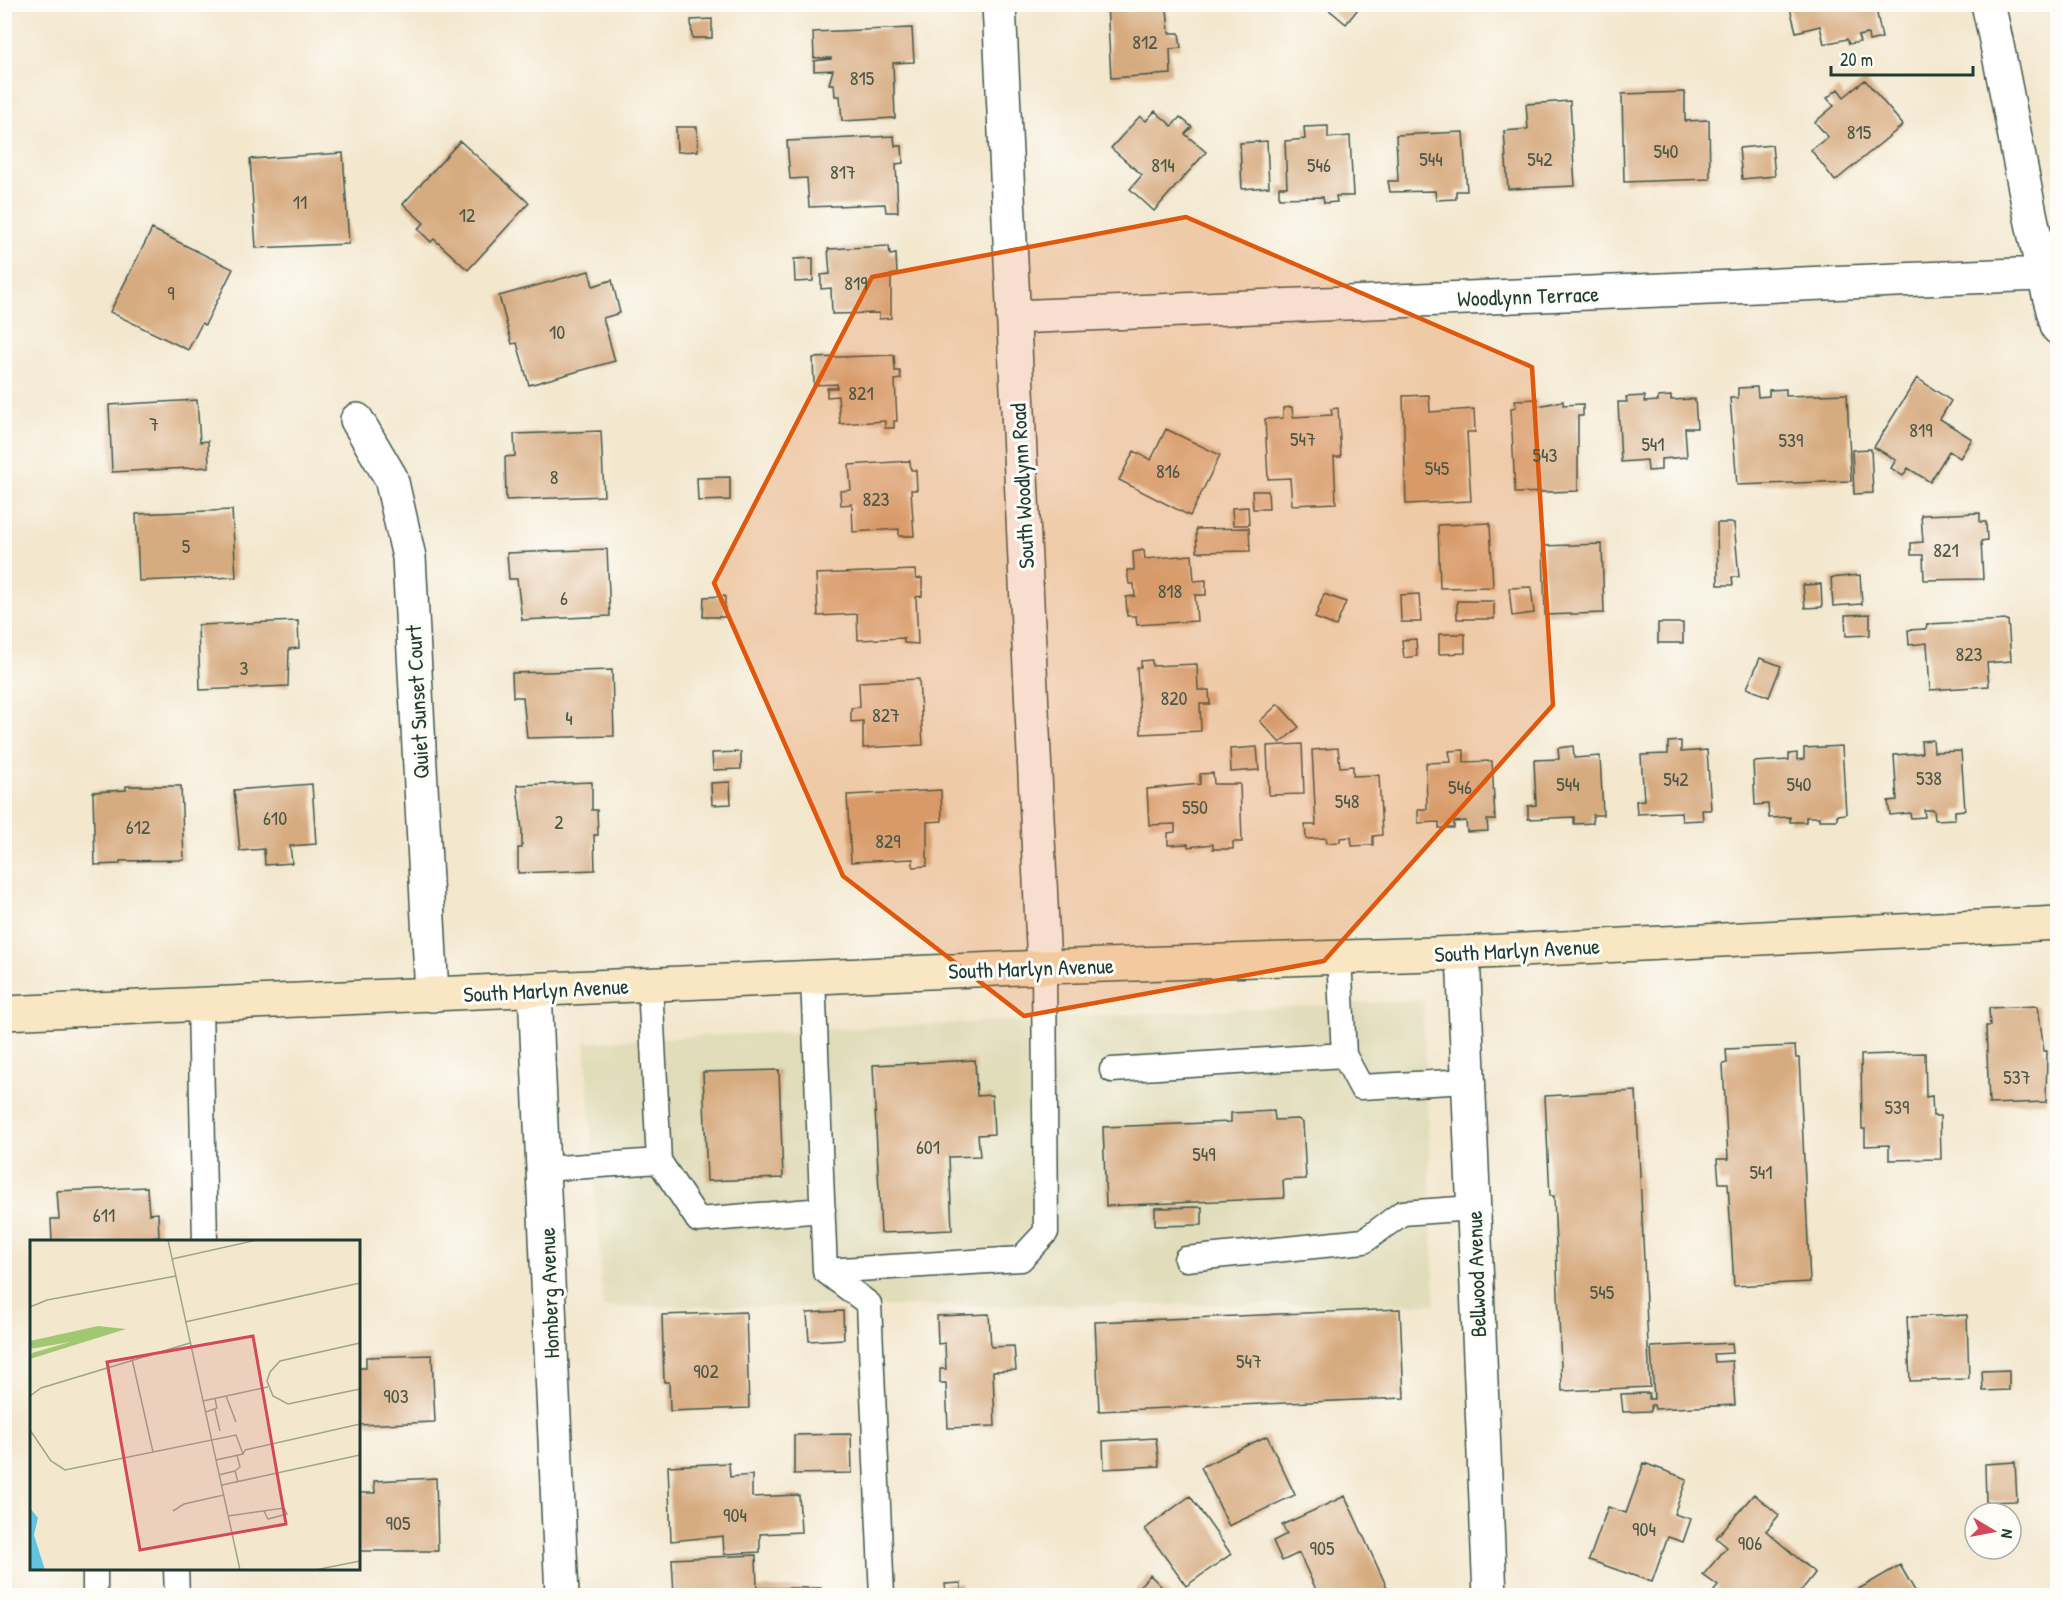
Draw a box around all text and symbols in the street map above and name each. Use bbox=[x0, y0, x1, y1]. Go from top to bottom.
house number: 812 bbox=[1132, 28, 1158, 55]
scale bar bbox=[1831, 39, 1974, 77]
text: 20 m bbox=[1840, 47, 1873, 72]
house number: 815 bbox=[850, 64, 875, 91]
house number: 815 bbox=[1847, 118, 1872, 145]
house number: 540 bbox=[1654, 137, 1678, 164]
house number: 544 bbox=[1419, 145, 1443, 172]
house number: 542 bbox=[1527, 145, 1553, 172]
house number: 814 bbox=[1151, 151, 1175, 178]
house number: 546 bbox=[1307, 151, 1331, 178]
house number: 817 bbox=[830, 158, 856, 185]
house number: 11 bbox=[293, 188, 307, 215]
house number: 12 bbox=[459, 201, 476, 228]
house number: 819 bbox=[844, 269, 868, 296]
house number: 9 bbox=[167, 279, 175, 306]
street label: Woodlynn Terrace bbox=[1457, 279, 1600, 313]
house number: 10 bbox=[549, 318, 565, 345]
house number: 821 bbox=[848, 379, 874, 406]
street label: South Woodlynn Road bbox=[1003, 402, 1041, 570]
house number: 7 bbox=[149, 410, 159, 437]
house number: 819 bbox=[1909, 416, 1933, 443]
house number: 547 bbox=[1290, 425, 1316, 452]
house number: 539 bbox=[1779, 426, 1803, 453]
house number: 541 bbox=[1641, 430, 1665, 457]
house number: 543 bbox=[1533, 441, 1557, 468]
house number: 545 bbox=[1425, 454, 1450, 481]
house number: 816 bbox=[1156, 457, 1180, 484]
house number: 8 bbox=[550, 463, 558, 490]
house number: 823 bbox=[863, 485, 890, 512]
house number: 5 bbox=[182, 532, 191, 559]
house number: 821 bbox=[1933, 536, 1959, 563]
house number: 818 bbox=[1158, 577, 1182, 604]
house number: 6 bbox=[560, 584, 568, 611]
street label: Quiet Sunset Court bbox=[398, 624, 436, 780]
house number: 823 bbox=[1956, 640, 1983, 667]
house number: 3 bbox=[240, 654, 249, 681]
house number: 820 bbox=[1161, 684, 1188, 711]
house number: 827 bbox=[872, 701, 900, 728]
house number: 4 bbox=[565, 704, 573, 731]
house number: 538 bbox=[1916, 764, 1942, 791]
house number: 542 bbox=[1663, 765, 1689, 792]
house number: 544 bbox=[1556, 770, 1580, 797]
house number: 540 bbox=[1787, 770, 1811, 797]
house number: 546 bbox=[1448, 773, 1472, 800]
house number: 548 bbox=[1335, 787, 1359, 814]
house number: 550 bbox=[1182, 793, 1208, 820]
house number: 610 bbox=[263, 804, 287, 831]
house number: 2 bbox=[554, 808, 564, 835]
house number: 612 bbox=[126, 813, 151, 840]
house number: 829 bbox=[875, 827, 901, 854]
street label: South Marlyn Avenue bbox=[1433, 931, 1601, 969]
street label: South Marlyn Avenue bbox=[948, 950, 1115, 986]
street label: South Marlyn Avenue bbox=[462, 971, 630, 1009]
house number: 537 bbox=[2003, 1063, 2031, 1090]
house number: 539 bbox=[1885, 1093, 1909, 1120]
house number: 601 bbox=[916, 1133, 940, 1160]
house number: 549 bbox=[1192, 1140, 1216, 1167]
house number: 541 bbox=[1749, 1158, 1773, 1185]
house number: 611 bbox=[93, 1201, 115, 1228]
street label: Bellwood Avenue bbox=[1459, 1210, 1493, 1338]
street label: Homberg Avenue bbox=[532, 1227, 566, 1359]
inset map bbox=[30, 1240, 360, 1570]
house number: 545 bbox=[1590, 1278, 1615, 1305]
house number: 547 bbox=[1236, 1347, 1262, 1374]
house number: 902 bbox=[693, 1357, 719, 1384]
house number: 903 bbox=[383, 1382, 409, 1409]
house number: 904 bbox=[723, 1501, 747, 1528]
north arrow bbox=[1963, 1501, 2023, 1561]
house number: 905 bbox=[386, 1509, 411, 1536]
house number: 904 bbox=[1632, 1515, 1656, 1542]
text: N bbox=[1996, 1528, 2019, 1540]
house number: 906 bbox=[1738, 1529, 1762, 1556]
house number: 905 bbox=[1310, 1534, 1335, 1561]

